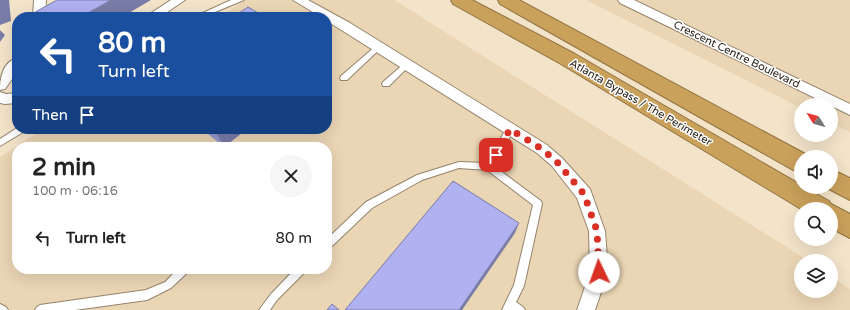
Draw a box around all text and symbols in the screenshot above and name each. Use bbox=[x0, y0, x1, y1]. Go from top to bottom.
street label: Crescent Centre Boulevard bbox=[671, 18, 802, 91]
text: 80 m bbox=[98, 26, 166, 60]
icon: left bbox=[32, 28, 84, 80]
street label: Atlanta Bypass / The Perimeter bbox=[567, 56, 715, 149]
text: Turn left bbox=[98, 60, 170, 82]
north arrow bbox=[794, 98, 838, 142]
map controls bbox=[794, 98, 838, 298]
icon: arrive bbox=[76, 104, 98, 126]
text: Then bbox=[32, 106, 68, 124]
pin bbox=[479, 138, 513, 172]
icon: arrive bbox=[485, 144, 507, 166]
button: sound bbox=[794, 150, 838, 194]
text: 2 min bbox=[32, 153, 96, 182]
button: close bbox=[270, 155, 312, 197]
text: 100 m · 06:16 bbox=[32, 183, 118, 199]
button: search bbox=[794, 202, 838, 246]
icon: left bbox=[32, 227, 54, 249]
text: Turn left bbox=[66, 229, 126, 247]
text: 80 m bbox=[275, 229, 312, 247]
position arrow bbox=[578, 251, 620, 293]
button: layers bbox=[794, 254, 838, 298]

